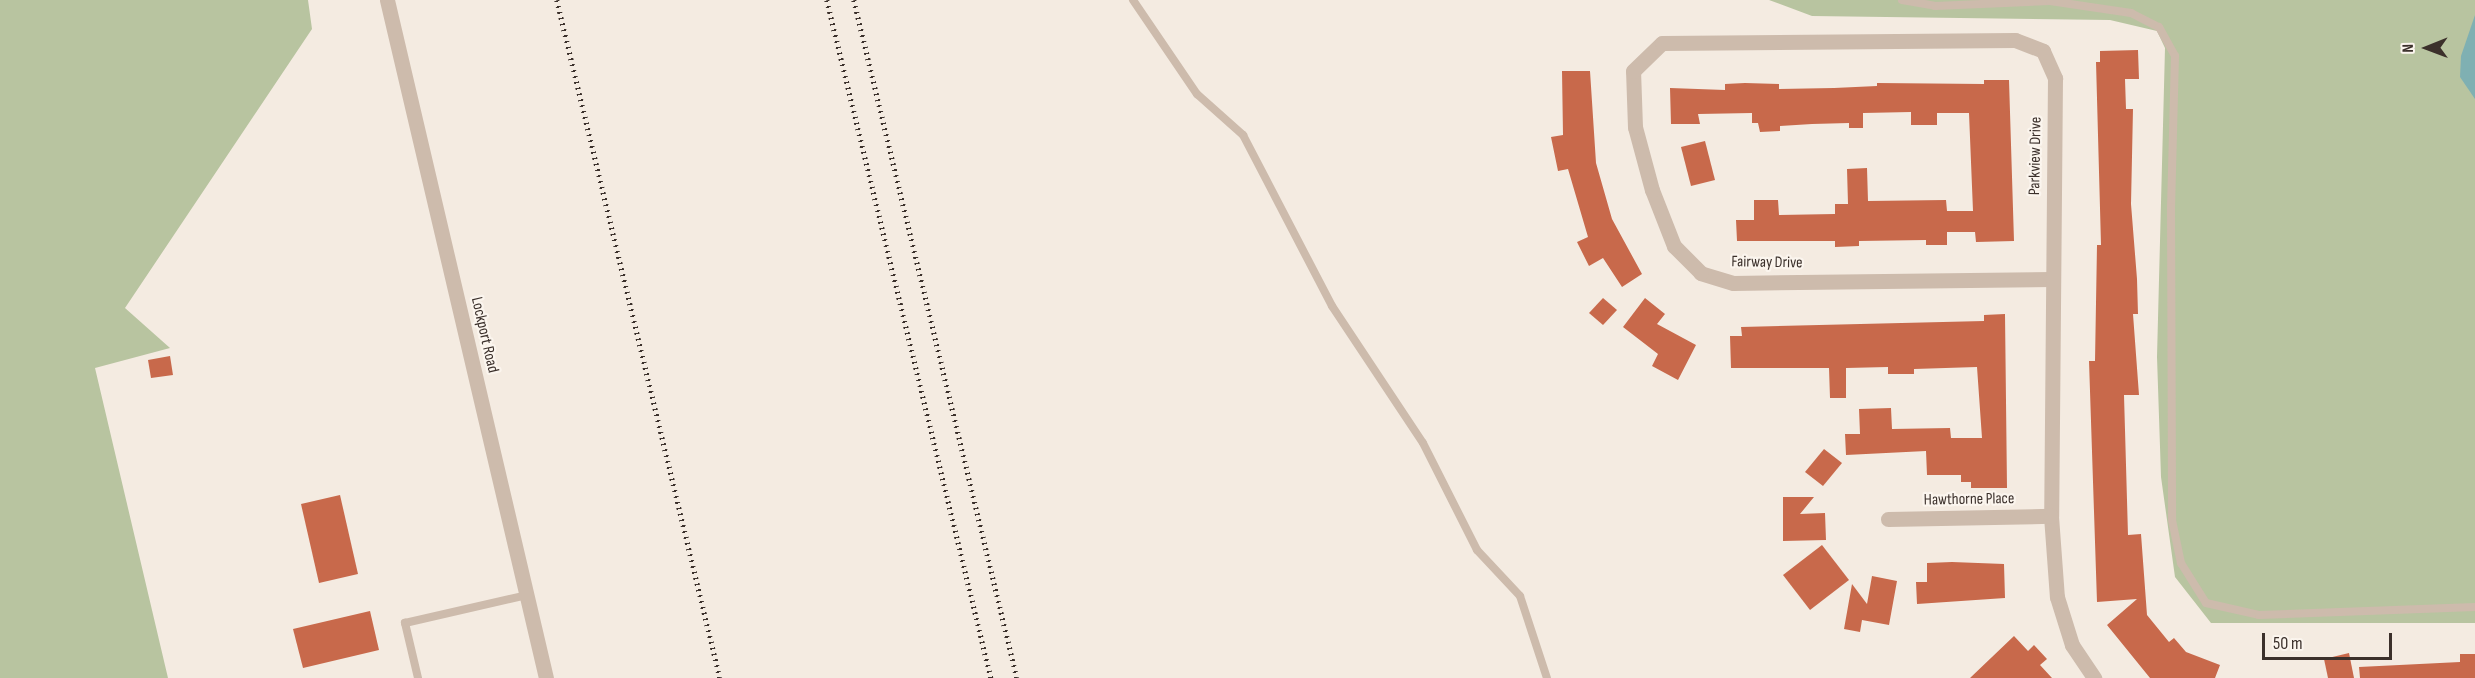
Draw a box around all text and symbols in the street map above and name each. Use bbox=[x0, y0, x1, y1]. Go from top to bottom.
north arrow bbox=[2397, 18, 2457, 78]
text: N bbox=[2399, 44, 2418, 53]
street label: Parkview Drive bbox=[2026, 117, 2046, 195]
street label: Fairway Drive bbox=[1731, 253, 1803, 273]
street label: Lockport Road bbox=[466, 295, 502, 375]
street label: Hawthorne Place bbox=[1924, 490, 2014, 510]
scale bar bbox=[2265, 621, 2396, 659]
text: 50 m bbox=[2273, 633, 2303, 654]

